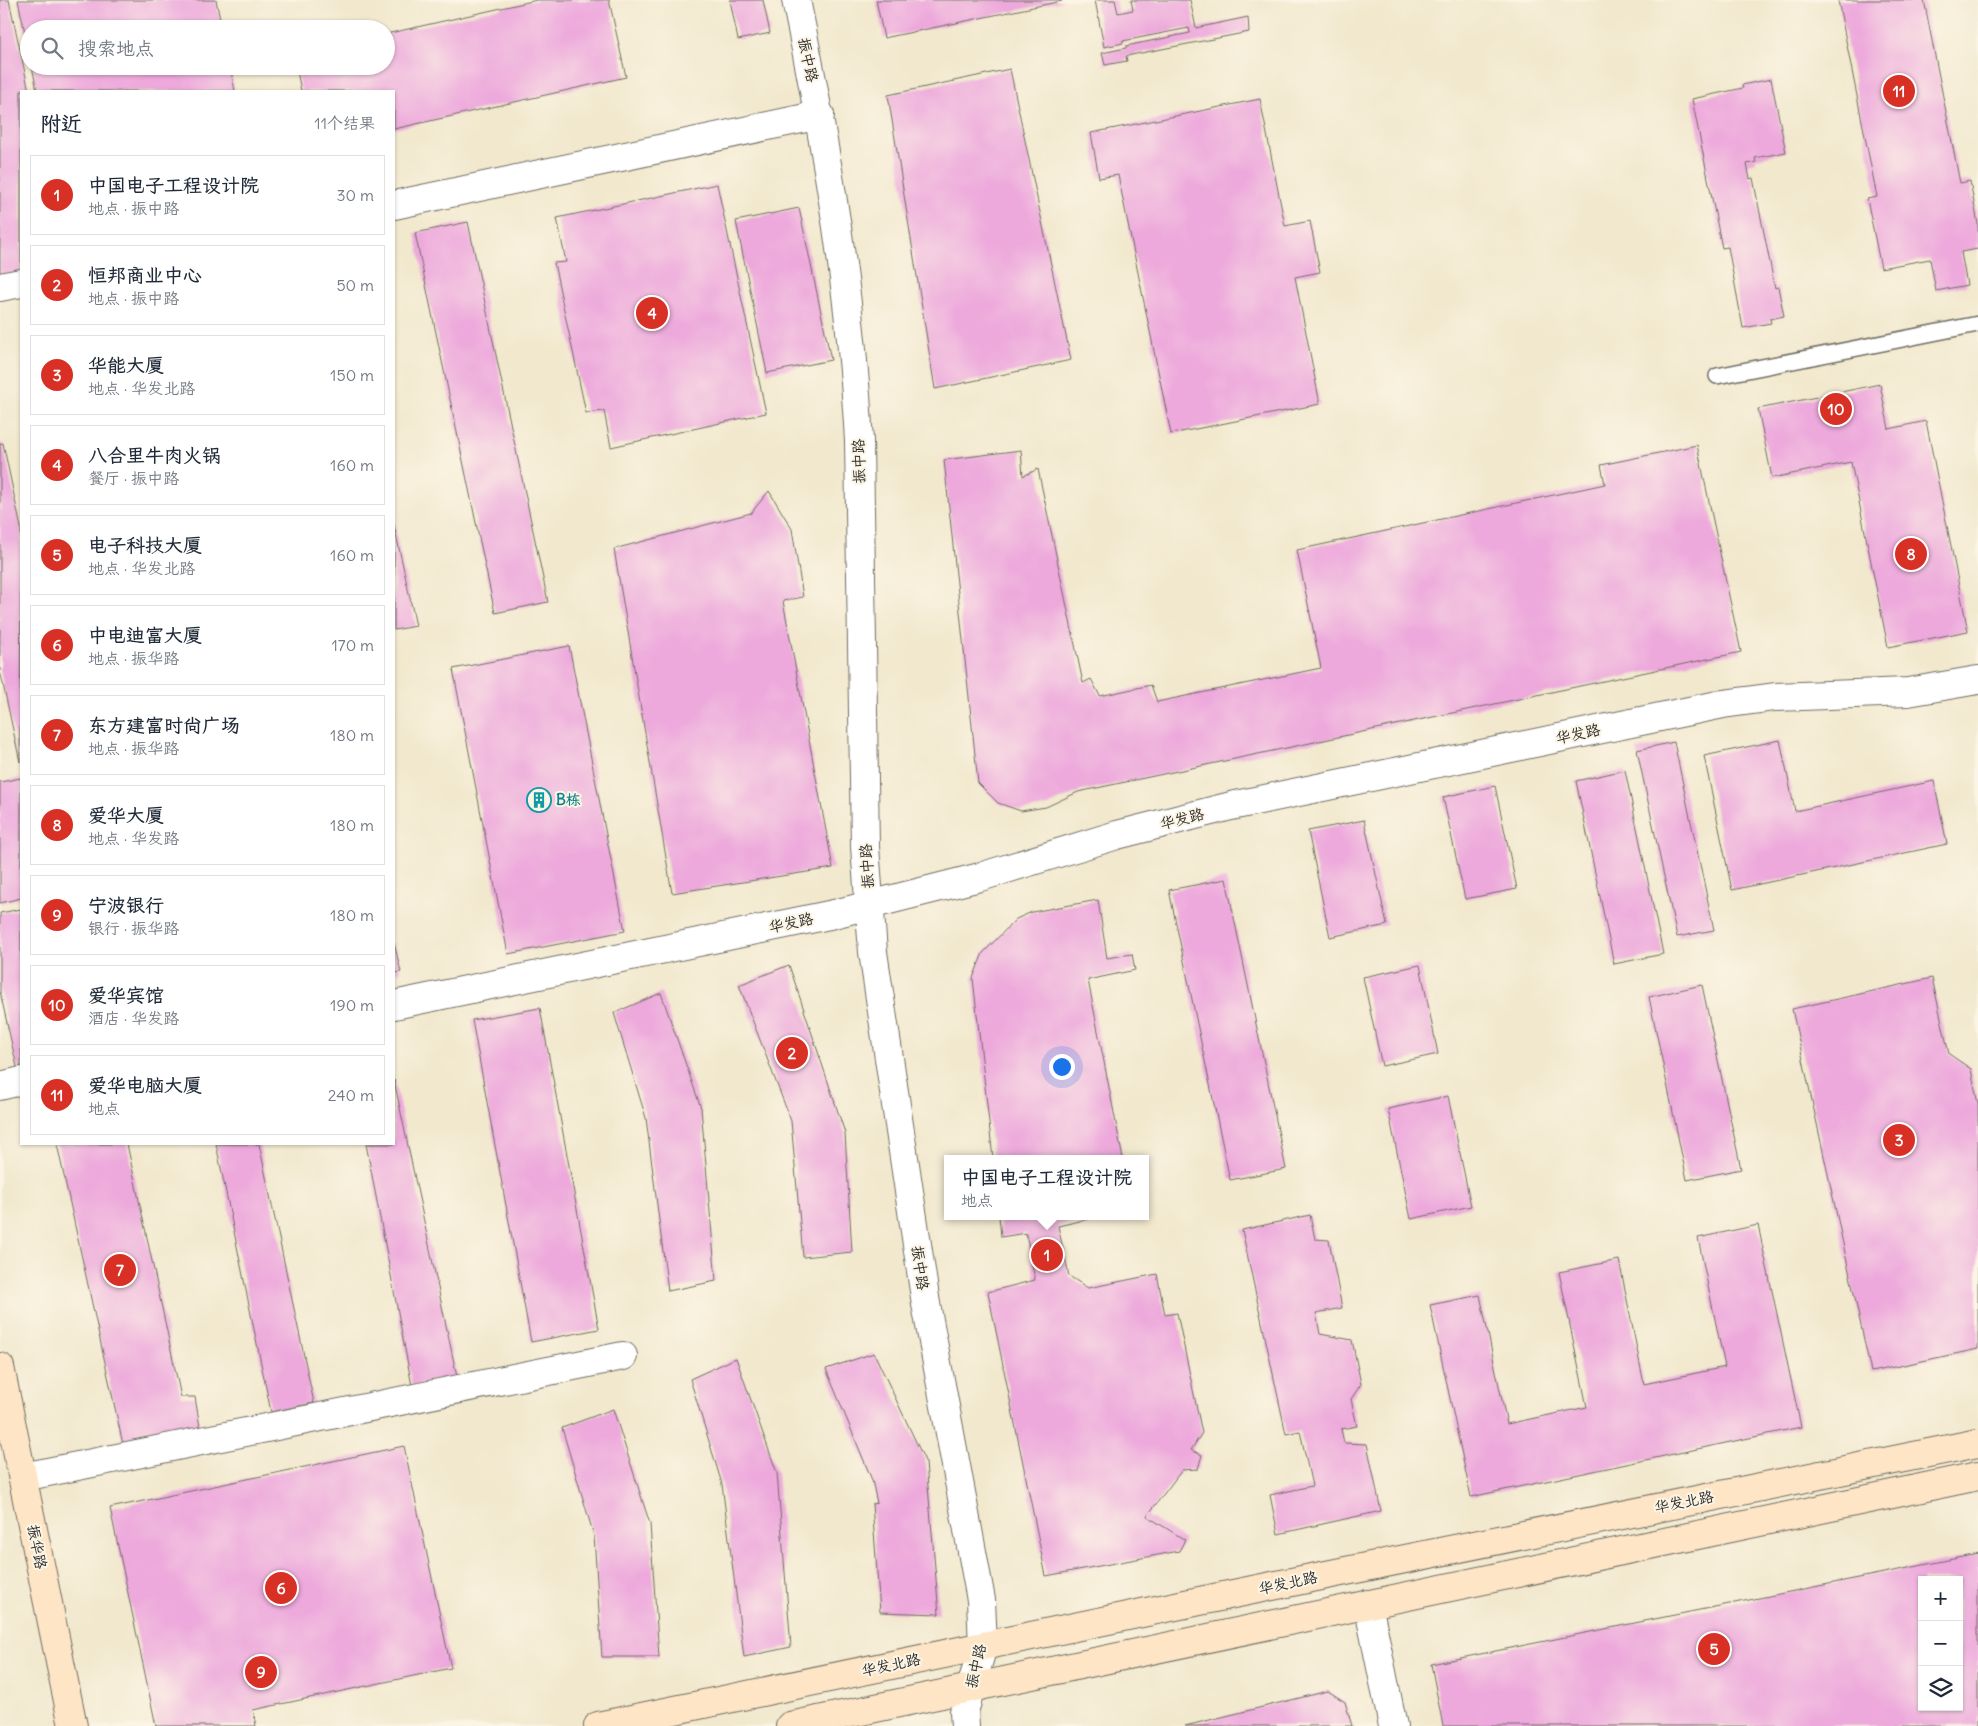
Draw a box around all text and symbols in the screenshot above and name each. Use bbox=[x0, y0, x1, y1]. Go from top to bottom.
search box bbox=[20, 20, 395, 75]
icon: search bbox=[38, 34, 66, 62]
text: 搜索地点 bbox=[78, 36, 154, 60]
street label: 振中路 bbox=[795, 36, 822, 84]
pin: 11 bbox=[1883, 72, 1915, 110]
text: 附近 bbox=[40, 110, 82, 137]
text: 11个结果 bbox=[314, 113, 375, 133]
text: 中国电子工程设计院 bbox=[88, 173, 259, 197]
text: 1 bbox=[54, 185, 60, 205]
text: 30 m bbox=[337, 185, 374, 205]
text: 地点 · 振中路 bbox=[88, 198, 179, 218]
text: 恒邦商业中心 bbox=[88, 263, 202, 287]
text: 2 bbox=[53, 275, 61, 295]
text: 50 m bbox=[336, 275, 374, 295]
text: 地点 · 振中路 bbox=[88, 288, 179, 308]
pin: 4 bbox=[636, 294, 668, 332]
text: 华能大厦 bbox=[88, 353, 164, 377]
text: 3 bbox=[52, 365, 62, 385]
text: 150 m bbox=[330, 365, 374, 385]
text: 地点 · 华发北路 bbox=[88, 378, 195, 398]
pin: 10 bbox=[1820, 390, 1852, 428]
street label: 振中路 bbox=[849, 438, 868, 484]
text: 八合里牛肉火锅 bbox=[88, 443, 221, 467]
text: 4 bbox=[52, 455, 62, 475]
text: 160 m bbox=[330, 455, 374, 475]
text: 餐厅 · 振中路 bbox=[88, 468, 179, 488]
text: 电子科技大厦 bbox=[88, 533, 202, 557]
pin: 8 bbox=[1895, 535, 1927, 573]
text: 5 bbox=[52, 545, 62, 565]
text: 160 m bbox=[330, 545, 374, 565]
text: 地点 · 华发北路 bbox=[88, 558, 195, 578]
text: 中电迪富大厦 bbox=[88, 623, 202, 647]
text: 6 bbox=[52, 635, 62, 655]
text: 170 m bbox=[331, 635, 374, 655]
text: 地点 · 振华路 bbox=[88, 648, 179, 668]
text: 东方建富时尚广场 bbox=[88, 713, 240, 737]
street label: 华发路 bbox=[1554, 720, 1602, 747]
text: 7 bbox=[53, 725, 61, 745]
text: 180 m bbox=[330, 725, 374, 745]
text: 地点 · 振华路 bbox=[88, 738, 179, 758]
building icon: B栋 bbox=[526, 787, 552, 813]
place label: B栋 bbox=[556, 790, 581, 809]
text: 爱华大厦 bbox=[88, 803, 164, 827]
street label: 华发路 bbox=[1158, 804, 1206, 833]
text: 8 bbox=[52, 815, 62, 835]
text: 180 m bbox=[330, 815, 374, 835]
text: 地点 · 华发路 bbox=[88, 828, 179, 848]
street label: 振中路 bbox=[856, 843, 877, 889]
text: 宁波银行 bbox=[88, 893, 164, 917]
text: 9 bbox=[52, 905, 62, 925]
text: 180 m bbox=[330, 905, 374, 925]
street label: 华发路 bbox=[767, 909, 815, 936]
text: 银行 · 振华路 bbox=[88, 918, 179, 938]
text: 爱华宾馆 bbox=[88, 983, 164, 1007]
text: 10 bbox=[49, 995, 65, 1015]
text: 190 m bbox=[330, 995, 374, 1015]
text: 酒店 · 华发路 bbox=[88, 1008, 179, 1028]
pin: 2 bbox=[776, 1034, 808, 1072]
your location bbox=[1049, 1054, 1075, 1080]
text: 爱华电脑大厦 bbox=[88, 1073, 202, 1097]
text: 11 bbox=[51, 1085, 63, 1105]
text: 240 m bbox=[328, 1085, 374, 1105]
text: 地点 bbox=[88, 1098, 120, 1118]
pin: 3 bbox=[1883, 1121, 1915, 1159]
popup bbox=[944, 1155, 1149, 1220]
text: 中国电子工程设计院 bbox=[961, 1165, 1132, 1189]
text: 地点 bbox=[961, 1190, 993, 1210]
pin: 1 bbox=[1031, 1236, 1063, 1274]
street label: 振中路 bbox=[908, 1244, 933, 1292]
pin: 7 bbox=[104, 1251, 136, 1289]
street label: 华发北路 bbox=[1653, 1486, 1715, 1517]
street label: 振华路 bbox=[24, 1523, 51, 1571]
street label: 华发北路 bbox=[1257, 1567, 1319, 1598]
pin: 6 bbox=[265, 1569, 297, 1607]
map controls bbox=[1918, 1576, 1963, 1711]
button: + bbox=[1918, 1576, 1963, 1621]
button: − bbox=[1918, 1621, 1963, 1666]
pin: 5 bbox=[1698, 1630, 1730, 1668]
street label: 振中路 bbox=[961, 1642, 990, 1690]
street label: 华发北路 bbox=[860, 1649, 922, 1680]
pin: 9 bbox=[245, 1653, 277, 1691]
button: layers bbox=[1918, 1666, 1963, 1711]

